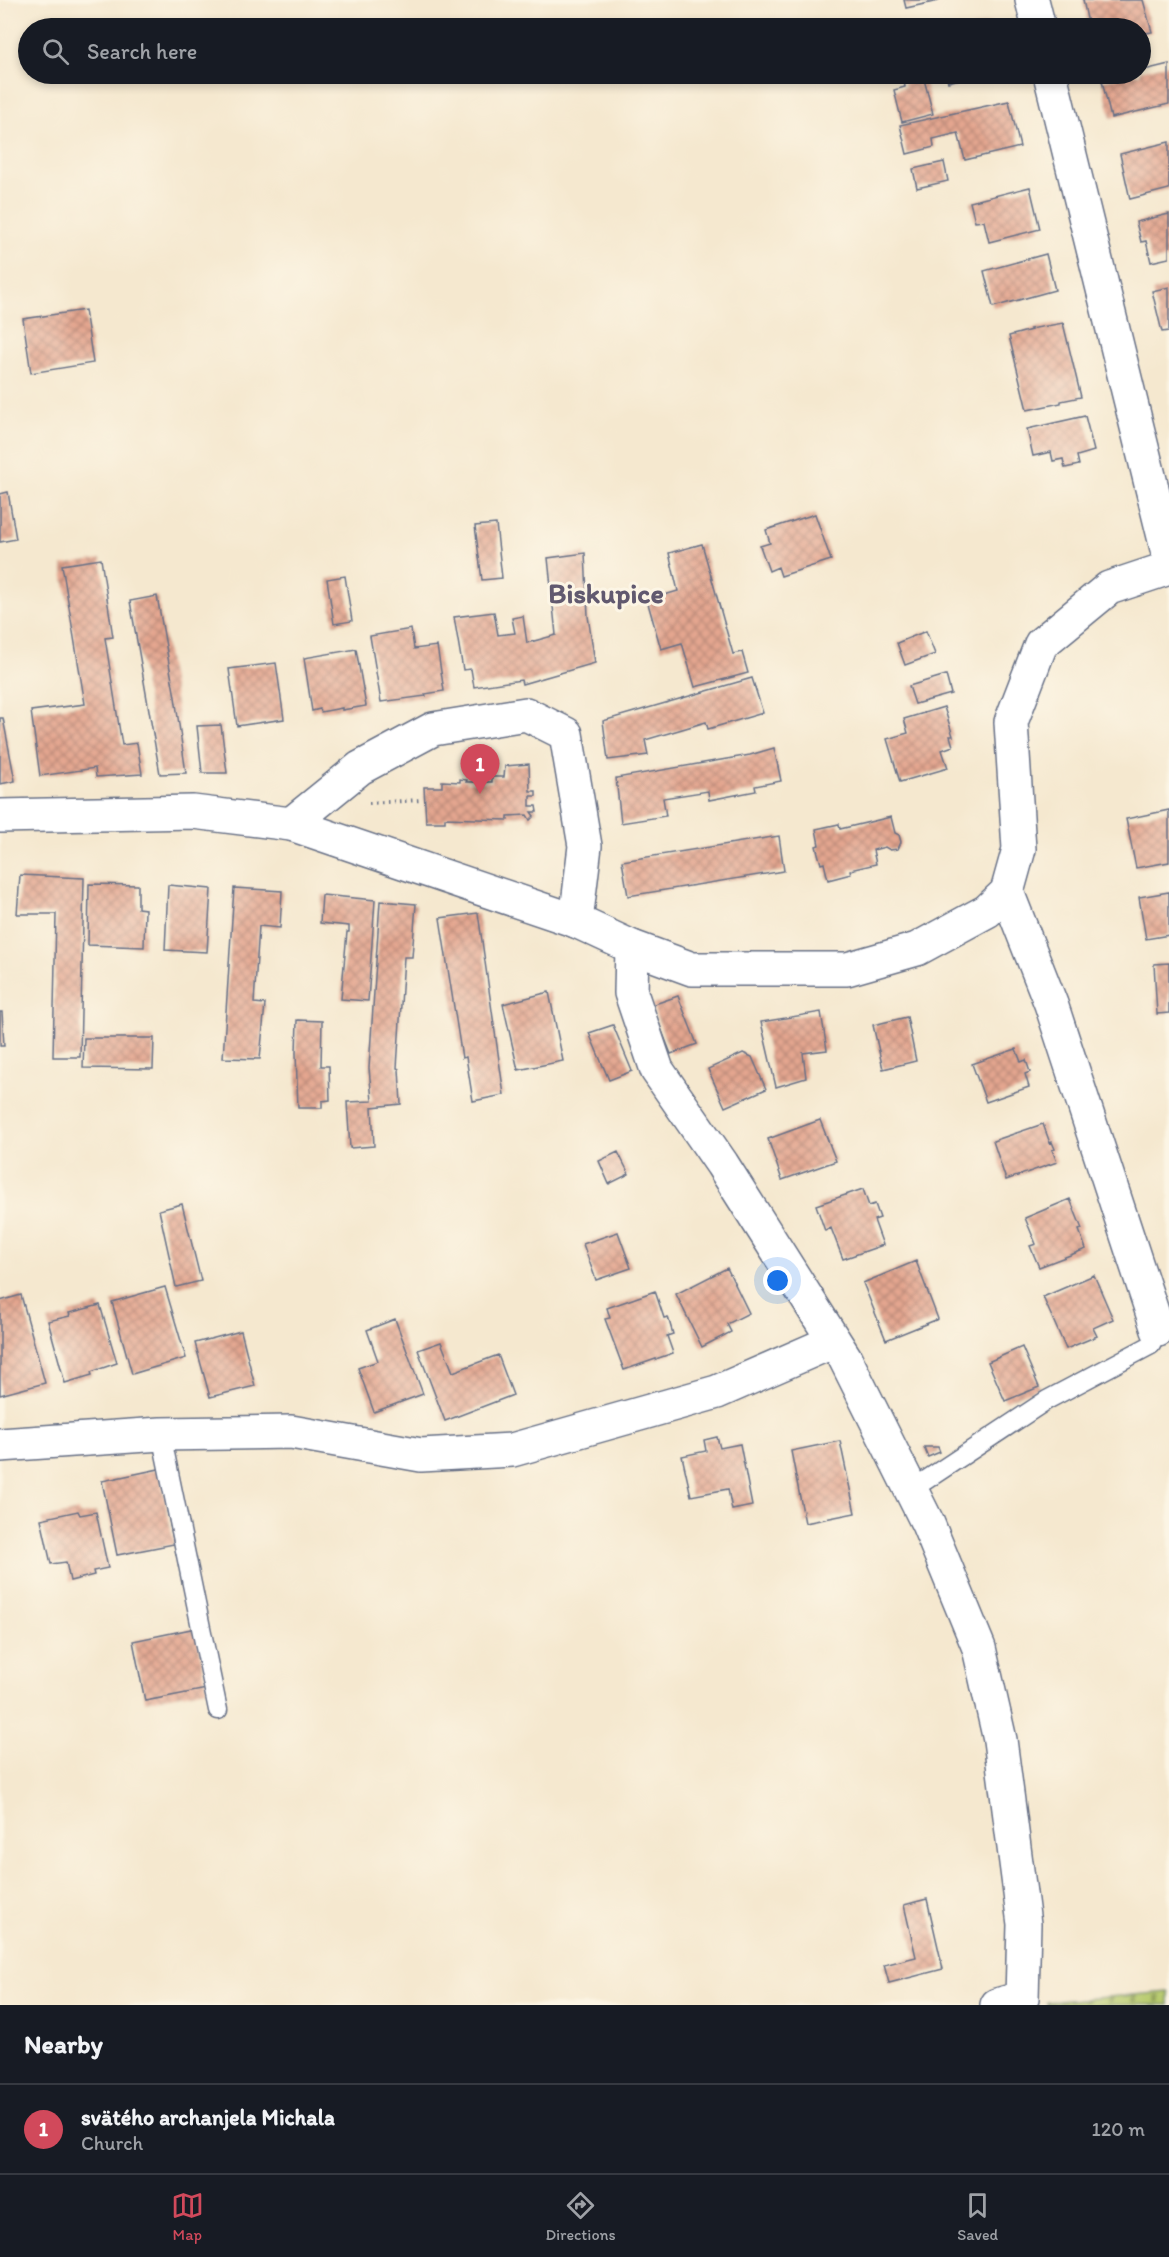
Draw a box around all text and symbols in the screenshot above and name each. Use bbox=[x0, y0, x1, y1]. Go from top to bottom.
search box bbox=[18, 18, 1151, 84]
icon: search bbox=[39, 35, 72, 68]
text: Search here bbox=[87, 38, 197, 65]
district label: Biskupice bbox=[548, 576, 664, 610]
pin: 1 bbox=[460, 744, 500, 794]
your location bbox=[763, 1266, 792, 1295]
text: Nearby bbox=[24, 2028, 103, 2060]
text: svätého archanjela Michala bbox=[81, 2104, 335, 2131]
text: 1 bbox=[39, 2117, 48, 2141]
text: 120 m bbox=[1092, 2117, 1145, 2141]
text: Church bbox=[81, 2131, 143, 2155]
tab: Map bbox=[171, 2189, 204, 2244]
tab: Directions bbox=[545, 2189, 616, 2244]
tab: Saved bbox=[957, 2189, 998, 2244]

